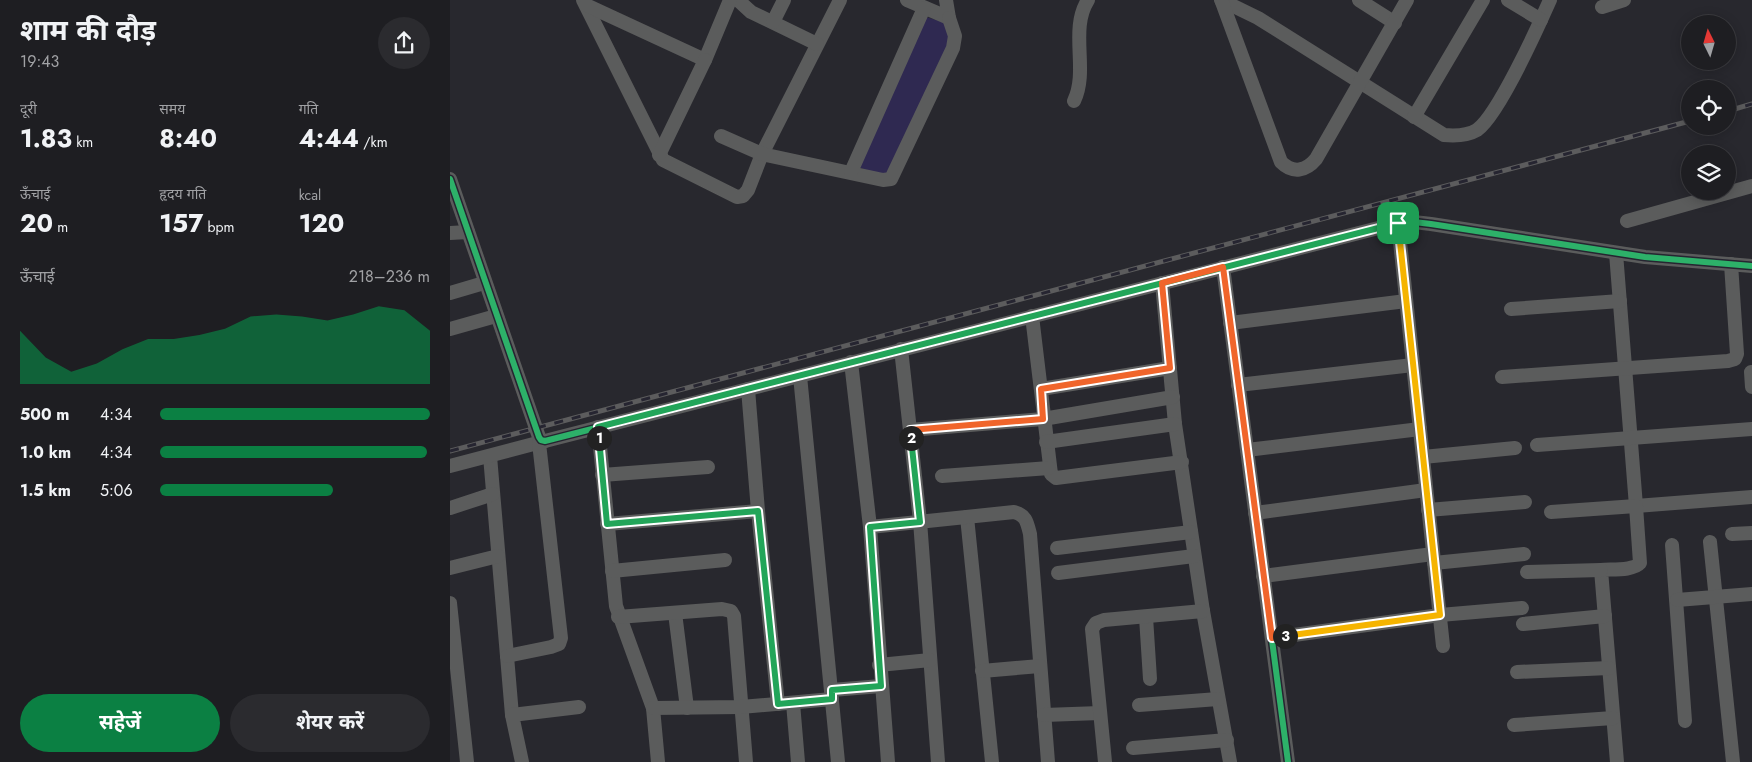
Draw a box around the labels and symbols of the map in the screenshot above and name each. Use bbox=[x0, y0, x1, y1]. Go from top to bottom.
north arrow bbox=[1681, 15, 1736, 70]
pin bbox=[1377, 202, 1419, 244]
pin: 1 bbox=[586, 426, 612, 450]
pin: 2 bbox=[898, 426, 924, 450]
pin: 3 bbox=[1272, 624, 1298, 648]

